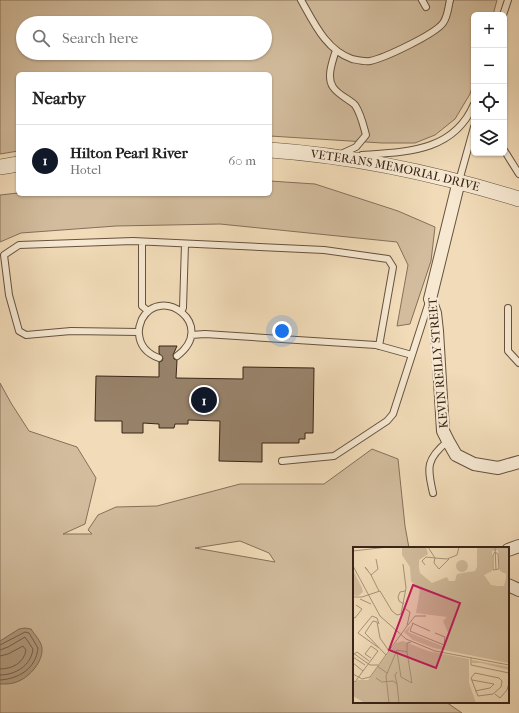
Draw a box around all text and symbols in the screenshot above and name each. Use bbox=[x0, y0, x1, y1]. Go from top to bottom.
map controls bbox=[471, 12, 507, 156]
button: + bbox=[471, 12, 507, 48]
search box bbox=[16, 16, 272, 60]
icon: search bbox=[30, 27, 52, 49]
text: Search here bbox=[62, 29, 138, 47]
button: − bbox=[471, 48, 507, 84]
button: locate bbox=[471, 84, 507, 120]
text: Nearby bbox=[32, 88, 86, 108]
button: layers bbox=[471, 120, 507, 156]
text: Hilton Pearl River bbox=[70, 144, 188, 162]
street label: VETERANS MEMORIAL DRIVE bbox=[309, 147, 481, 194]
text: 1 bbox=[43, 153, 47, 168]
text: 60 m bbox=[228, 153, 256, 168]
text: Hotel bbox=[70, 162, 101, 177]
street label: KEVIN REILLY STREET bbox=[425, 296, 451, 429]
your location bbox=[272, 321, 292, 341]
pin: 1 bbox=[191, 385, 217, 415]
inset map bbox=[353, 547, 509, 703]

